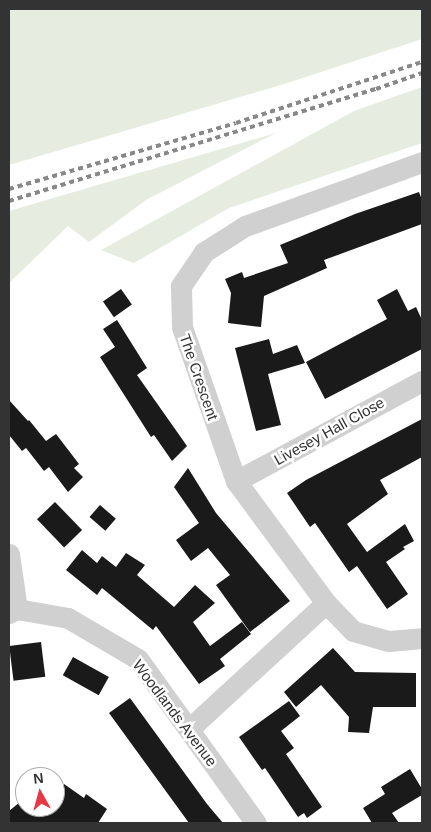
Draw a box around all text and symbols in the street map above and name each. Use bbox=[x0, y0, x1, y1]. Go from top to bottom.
street label: The Crescent bbox=[176, 332, 222, 422]
street label: Livesey Hall Close bbox=[271, 393, 387, 469]
street label: Woodlands Avenue bbox=[129, 656, 221, 770]
north arrow bbox=[15, 767, 65, 817]
text: N bbox=[32, 770, 44, 787]

